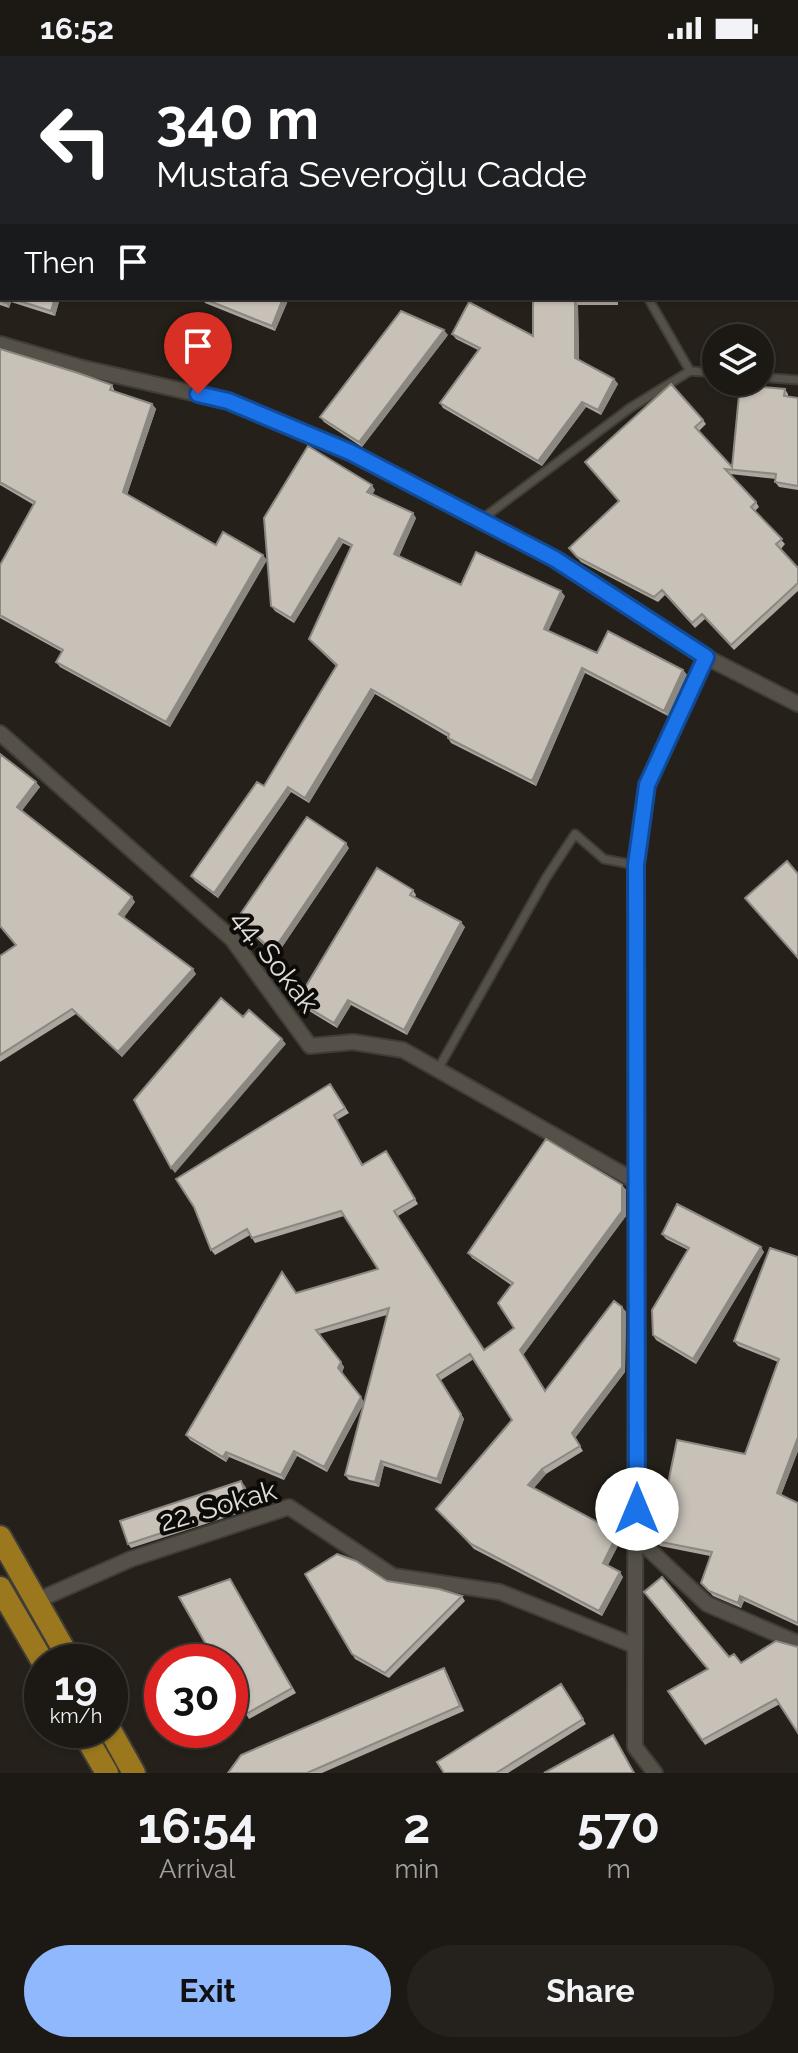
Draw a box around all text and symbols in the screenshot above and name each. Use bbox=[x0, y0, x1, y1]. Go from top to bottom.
text: 16:52 bbox=[40, 11, 114, 46]
text: 340 m bbox=[156, 86, 319, 152]
icon: left bbox=[24, 88, 128, 192]
text: Mustafa Severoğlu Cadde bbox=[156, 153, 587, 195]
icon: arrive bbox=[111, 240, 155, 284]
text: Then bbox=[24, 245, 95, 280]
pin bbox=[164, 312, 232, 394]
icon: arrive bbox=[176, 324, 220, 368]
map controls bbox=[702, 324, 774, 396]
button: layers bbox=[702, 324, 774, 396]
street label: 44. Sokak bbox=[225, 903, 326, 1019]
position arrow bbox=[595, 1467, 679, 1551]
street label: 22. Sokak bbox=[156, 1474, 280, 1538]
speed limit sign: 30 bbox=[144, 1644, 248, 1748]
text: 19 bbox=[54, 1662, 98, 1709]
text: km/h bbox=[50, 1704, 102, 1728]
text: 16:54 bbox=[138, 1798, 257, 1854]
text: 2 bbox=[403, 1798, 430, 1854]
text: 570 bbox=[577, 1798, 660, 1854]
text: Arrival bbox=[159, 1854, 235, 1884]
text: min bbox=[394, 1854, 439, 1884]
text: m bbox=[607, 1854, 631, 1884]
button: Exit bbox=[24, 1945, 391, 2037]
button: Share bbox=[407, 1945, 774, 2037]

